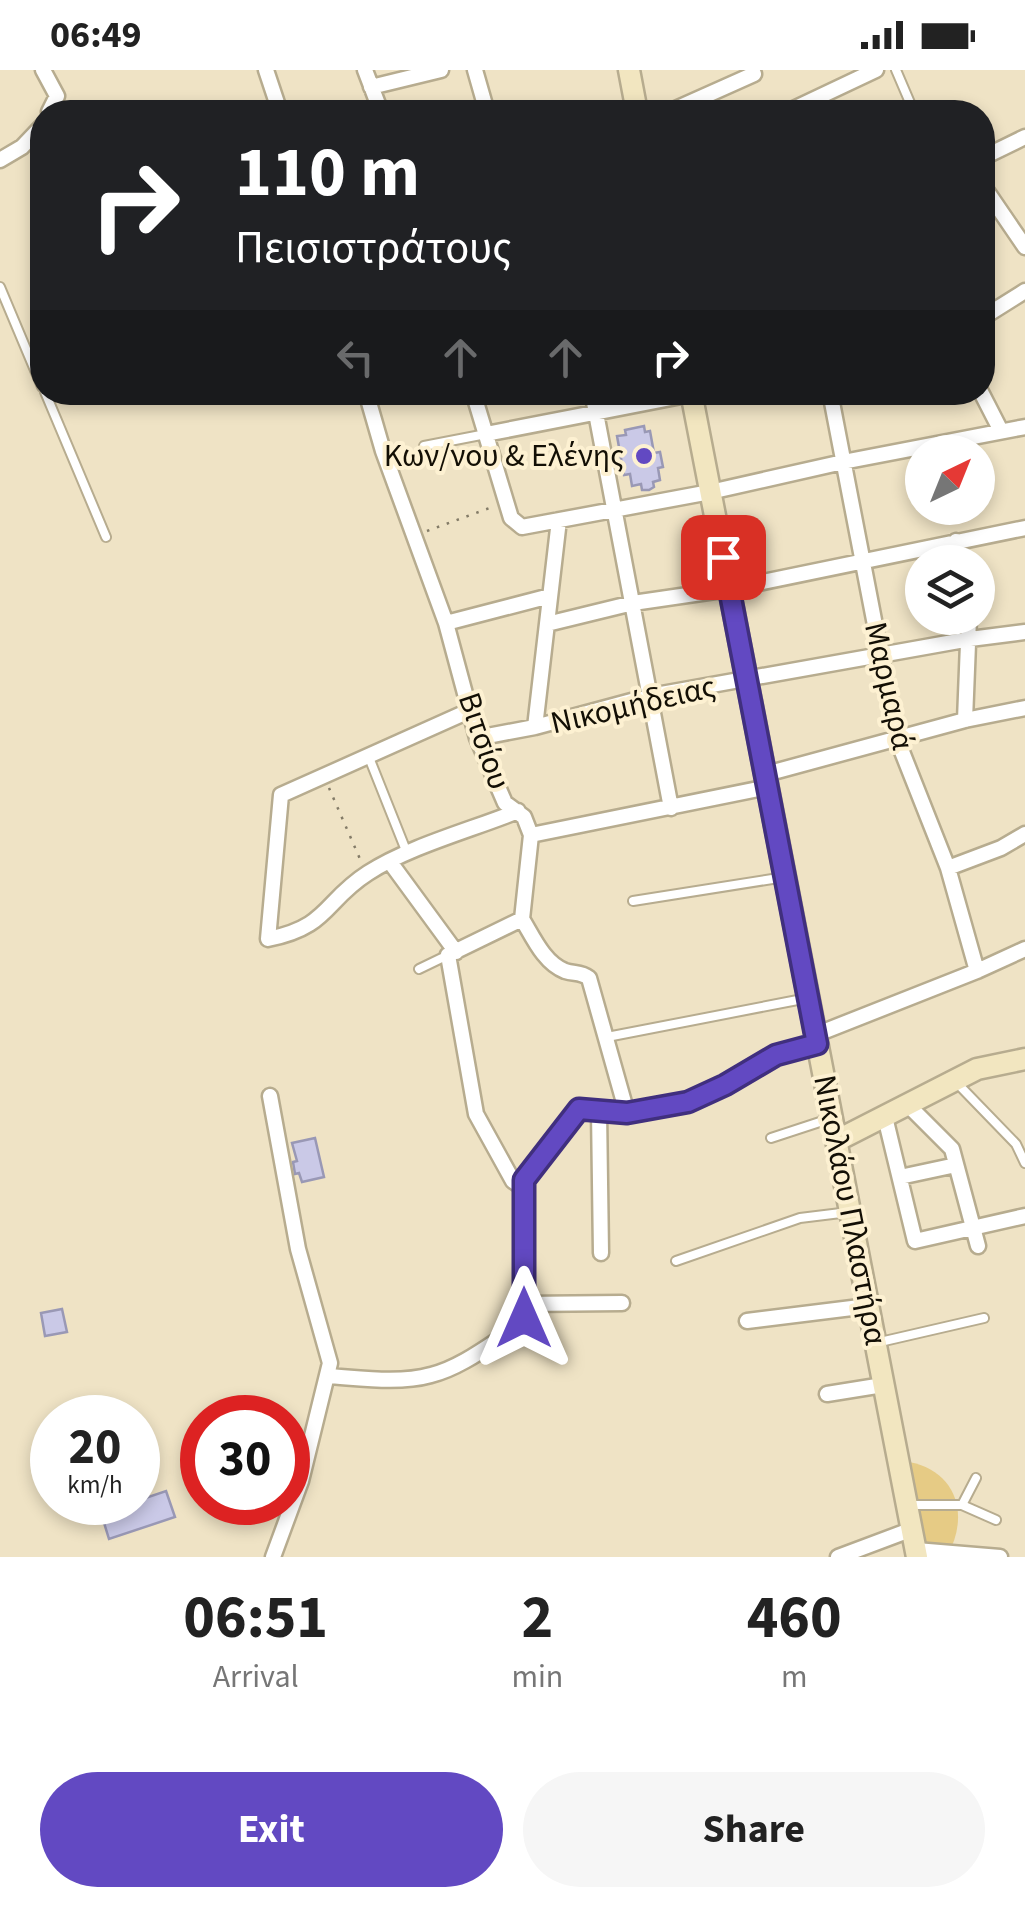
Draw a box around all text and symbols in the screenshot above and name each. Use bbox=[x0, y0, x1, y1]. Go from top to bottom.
text: 06:49 bbox=[50, 8, 142, 62]
text: 110 m bbox=[235, 123, 420, 223]
icon: right bbox=[70, 140, 200, 270]
text: Πεισιστράτους bbox=[235, 216, 512, 280]
icon: left bbox=[328, 330, 383, 385]
icon: ahead bbox=[433, 330, 488, 385]
icon: ahead bbox=[538, 330, 593, 385]
icon: right bbox=[643, 330, 698, 385]
place label: Κων/νου & Ελένης bbox=[384, 433, 624, 479]
north arrow bbox=[905, 435, 995, 525]
map controls bbox=[905, 435, 995, 635]
marker: Κων/νου & Ελένης bbox=[633, 445, 655, 467]
pin bbox=[681, 515, 766, 600]
icon: arrive bbox=[696, 530, 751, 585]
button: layers bbox=[905, 545, 995, 635]
street label: Μαρμαρά bbox=[852, 618, 926, 755]
street label: Νικομήδειας bbox=[546, 664, 720, 746]
street label: Βιτσίου bbox=[446, 686, 522, 796]
street label: Νικολάου Πλαστήρα bbox=[801, 1071, 899, 1349]
position arrow bbox=[472, 1266, 576, 1370]
speed limit sign: 30 bbox=[180, 1395, 310, 1525]
text: 20 bbox=[69, 1412, 121, 1483]
text: km/h bbox=[67, 1467, 123, 1503]
text: 06:51 bbox=[183, 1576, 328, 1661]
text: 2 bbox=[522, 1576, 553, 1661]
text: 460 bbox=[747, 1576, 842, 1661]
text: Arrival bbox=[213, 1654, 299, 1700]
text: min bbox=[511, 1654, 563, 1700]
text: m bbox=[781, 1654, 807, 1700]
button: Exit bbox=[40, 1772, 503, 1887]
button: Share bbox=[523, 1772, 985, 1887]

